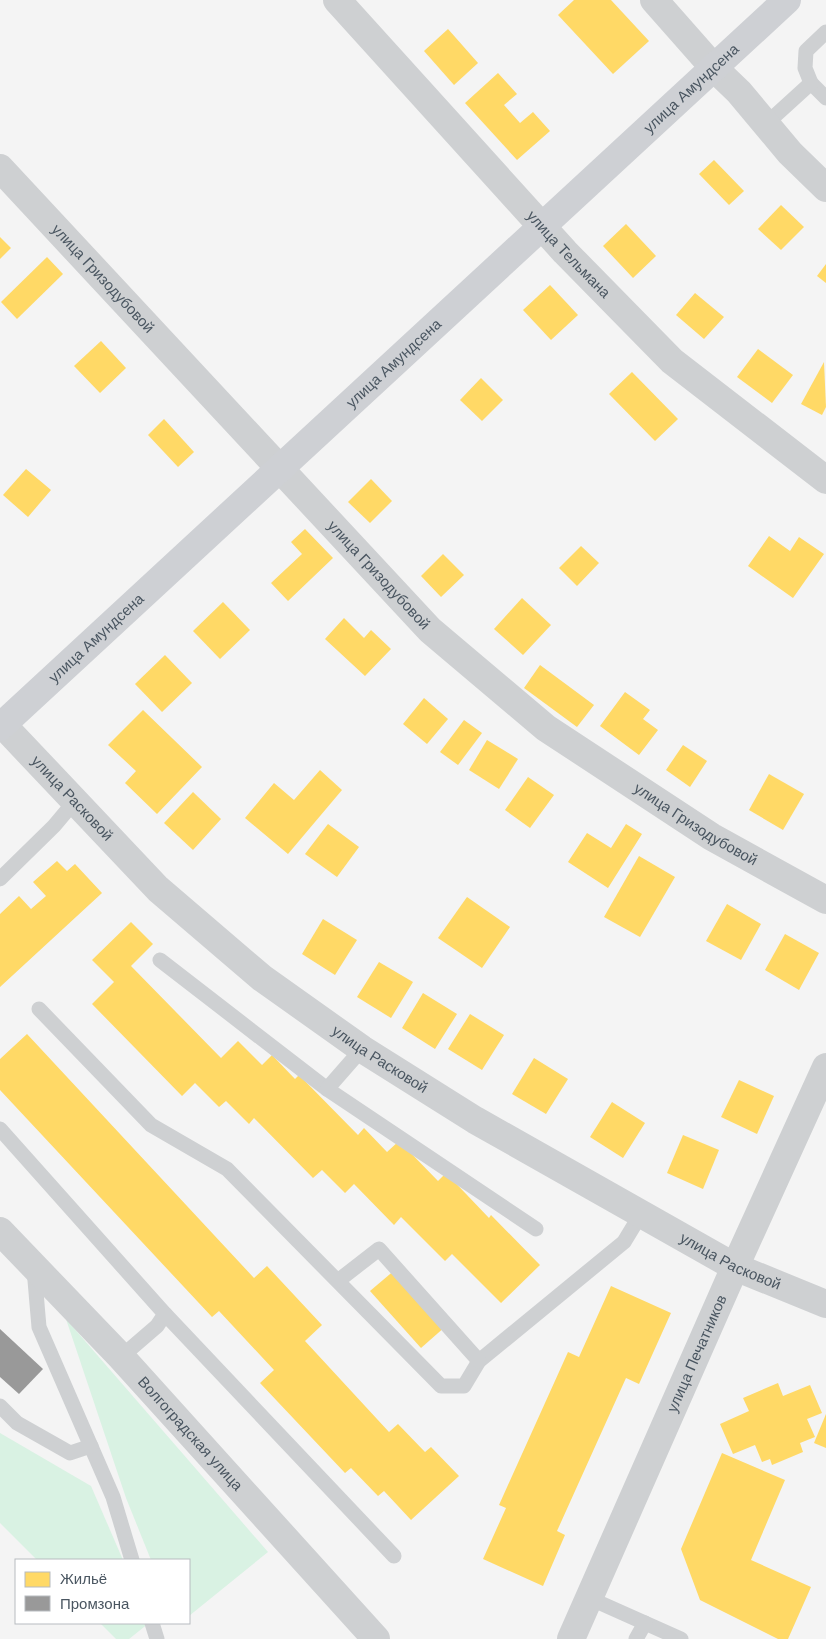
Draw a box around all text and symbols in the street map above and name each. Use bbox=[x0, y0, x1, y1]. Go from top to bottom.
street label: улица Амундсена bbox=[640, 40, 742, 136]
street label: улица Тельмана bbox=[524, 207, 615, 302]
street label: улица Гризодубовой bbox=[49, 220, 158, 336]
street label: улица Амундсена bbox=[342, 315, 445, 411]
street label: улица Гризодубовой bbox=[325, 517, 434, 632]
street label: улица Амундсена bbox=[45, 589, 147, 686]
street label: улица Расковой bbox=[28, 752, 117, 844]
street label: улица Гризодубовой bbox=[631, 779, 761, 868]
street label: улица Расковой bbox=[329, 1022, 431, 1096]
street label: улица Расковой bbox=[677, 1229, 783, 1293]
street label: улица Печатников bbox=[663, 1292, 730, 1415]
street label: Волгоградская улица bbox=[135, 1373, 247, 1494]
legend bbox=[15, 1559, 190, 1624]
text: Жильё bbox=[60, 1570, 107, 1587]
text: Промзона bbox=[60, 1595, 130, 1612]

